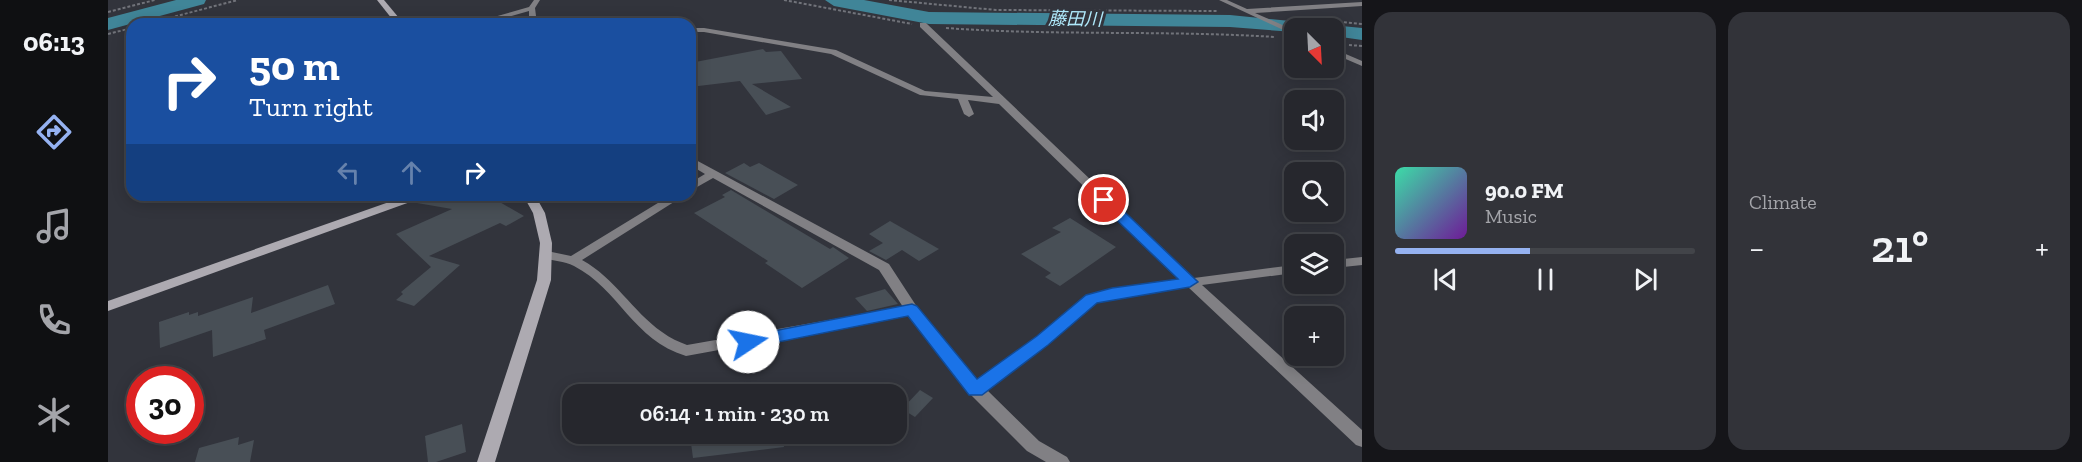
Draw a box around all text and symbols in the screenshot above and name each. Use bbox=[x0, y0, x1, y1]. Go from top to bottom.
water label: 藤田川 bbox=[1048, 8, 1104, 31]
north arrow bbox=[1284, 18, 1344, 78]
map controls bbox=[1284, 18, 1344, 366]
text: 06:13 bbox=[23, 26, 85, 58]
text: 50 m bbox=[249, 40, 340, 91]
icon: right bbox=[150, 42, 228, 120]
button: sound bbox=[1284, 90, 1344, 150]
text: Turn right bbox=[249, 91, 373, 123]
icon: directions bbox=[33, 111, 75, 153]
icon: left bbox=[332, 156, 365, 189]
icon: ahead bbox=[395, 156, 428, 189]
icon: right bbox=[458, 156, 491, 189]
button: search bbox=[1284, 162, 1344, 222]
pin bbox=[1078, 174, 1129, 225]
text: 90.0 FM bbox=[1485, 177, 1564, 204]
icon: arrive bbox=[1087, 183, 1120, 216]
text: Climate bbox=[1749, 190, 1817, 214]
text: Music bbox=[1485, 204, 1537, 228]
icon: music bbox=[33, 205, 75, 247]
text: 21° bbox=[1871, 220, 1929, 274]
text: − bbox=[1749, 228, 1764, 267]
text: + bbox=[2035, 228, 2049, 267]
button: layers bbox=[1284, 234, 1344, 294]
icon: previous bbox=[1429, 263, 1462, 296]
icon: pause bbox=[1529, 263, 1562, 296]
icon: next bbox=[1629, 263, 1662, 296]
icon: phone bbox=[33, 299, 75, 341]
button: + bbox=[1284, 306, 1344, 366]
position arrow bbox=[716, 310, 780, 374]
speed limit sign: 30 bbox=[126, 366, 204, 444]
icon: climate bbox=[33, 394, 75, 436]
text: 06:14 · 1 min · 230 m bbox=[640, 400, 829, 427]

